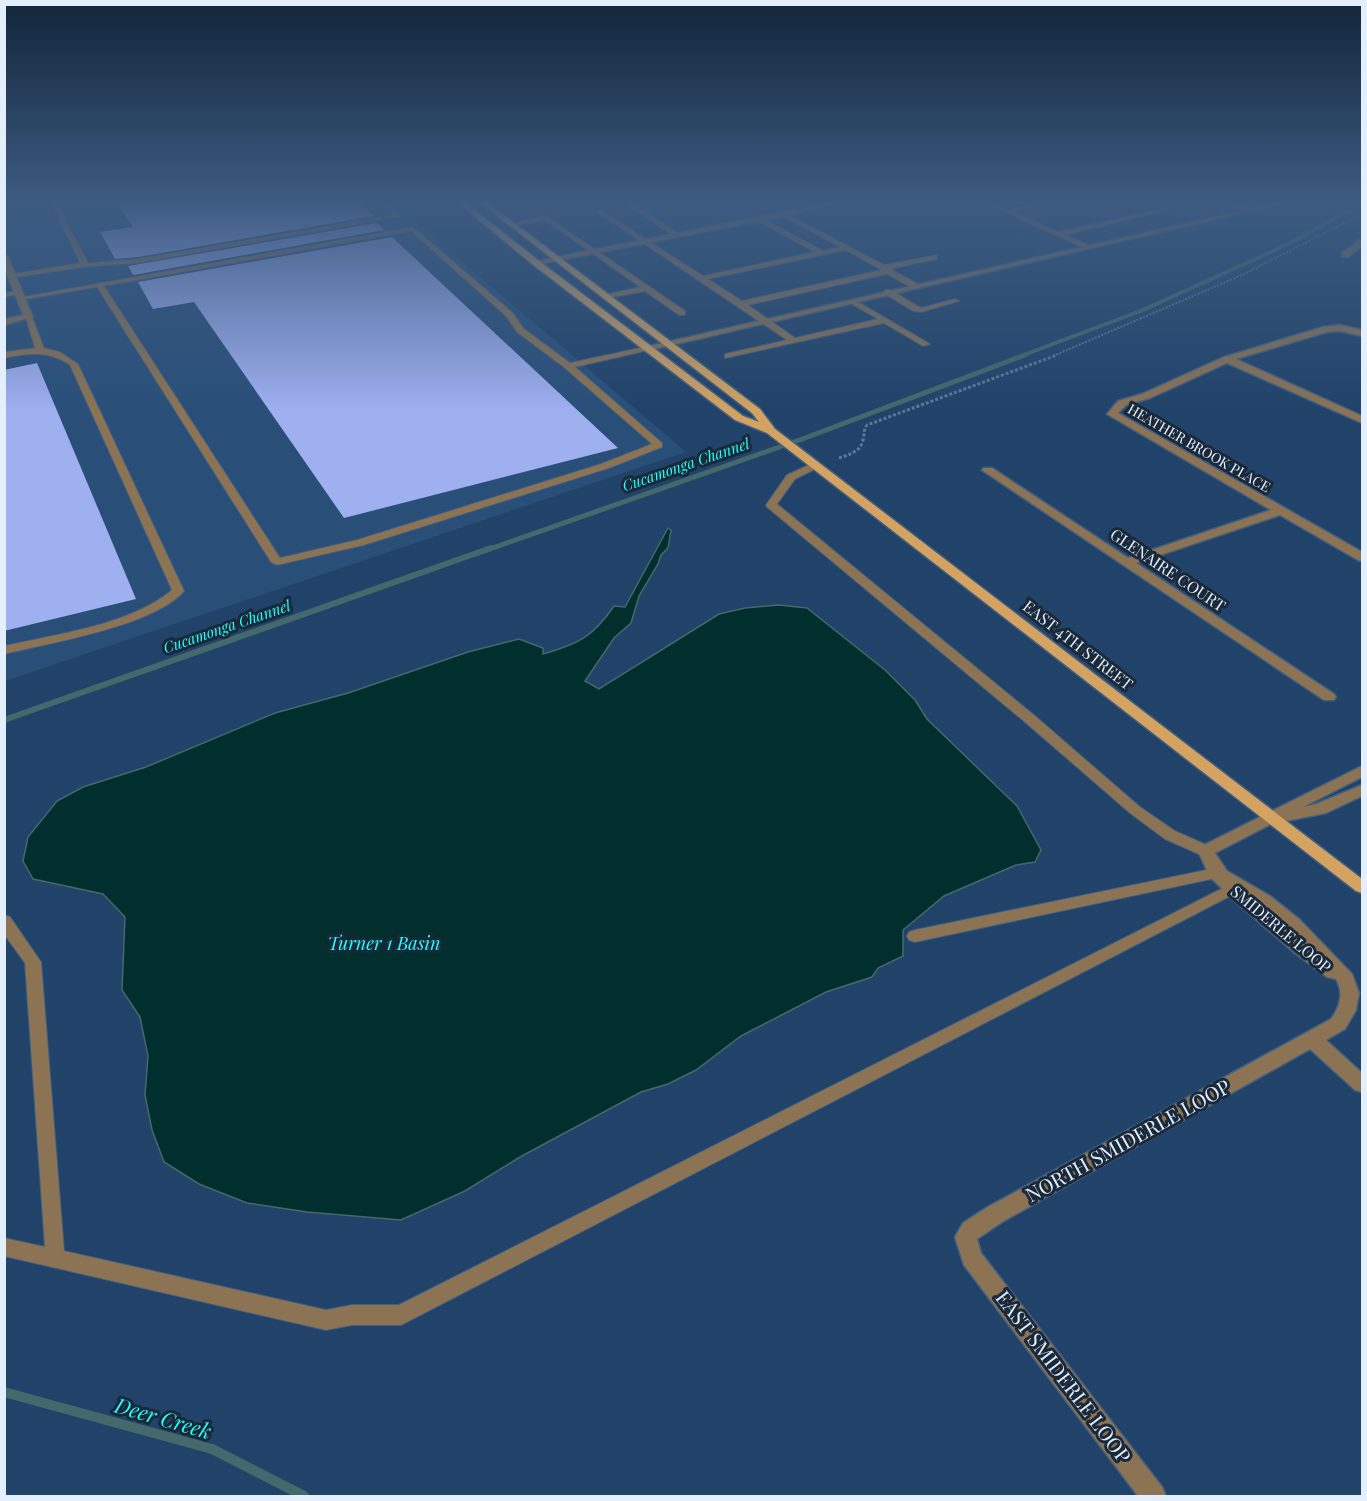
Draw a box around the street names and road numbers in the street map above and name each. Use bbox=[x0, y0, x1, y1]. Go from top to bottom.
street label: HEATHER BROOK PLACE bbox=[1124, 399, 1274, 496]
street label: GLENAIRE COURT bbox=[1107, 523, 1230, 616]
street label: EAST 4TH STREET bbox=[1019, 595, 1138, 694]
street label: SMIDERLE LOOP bbox=[1227, 880, 1336, 977]
street label: NORTH SMIDERLE LOOP bbox=[1020, 1072, 1235, 1207]
street label: EAST SMIDERLE LOOP bbox=[991, 1285, 1138, 1468]

